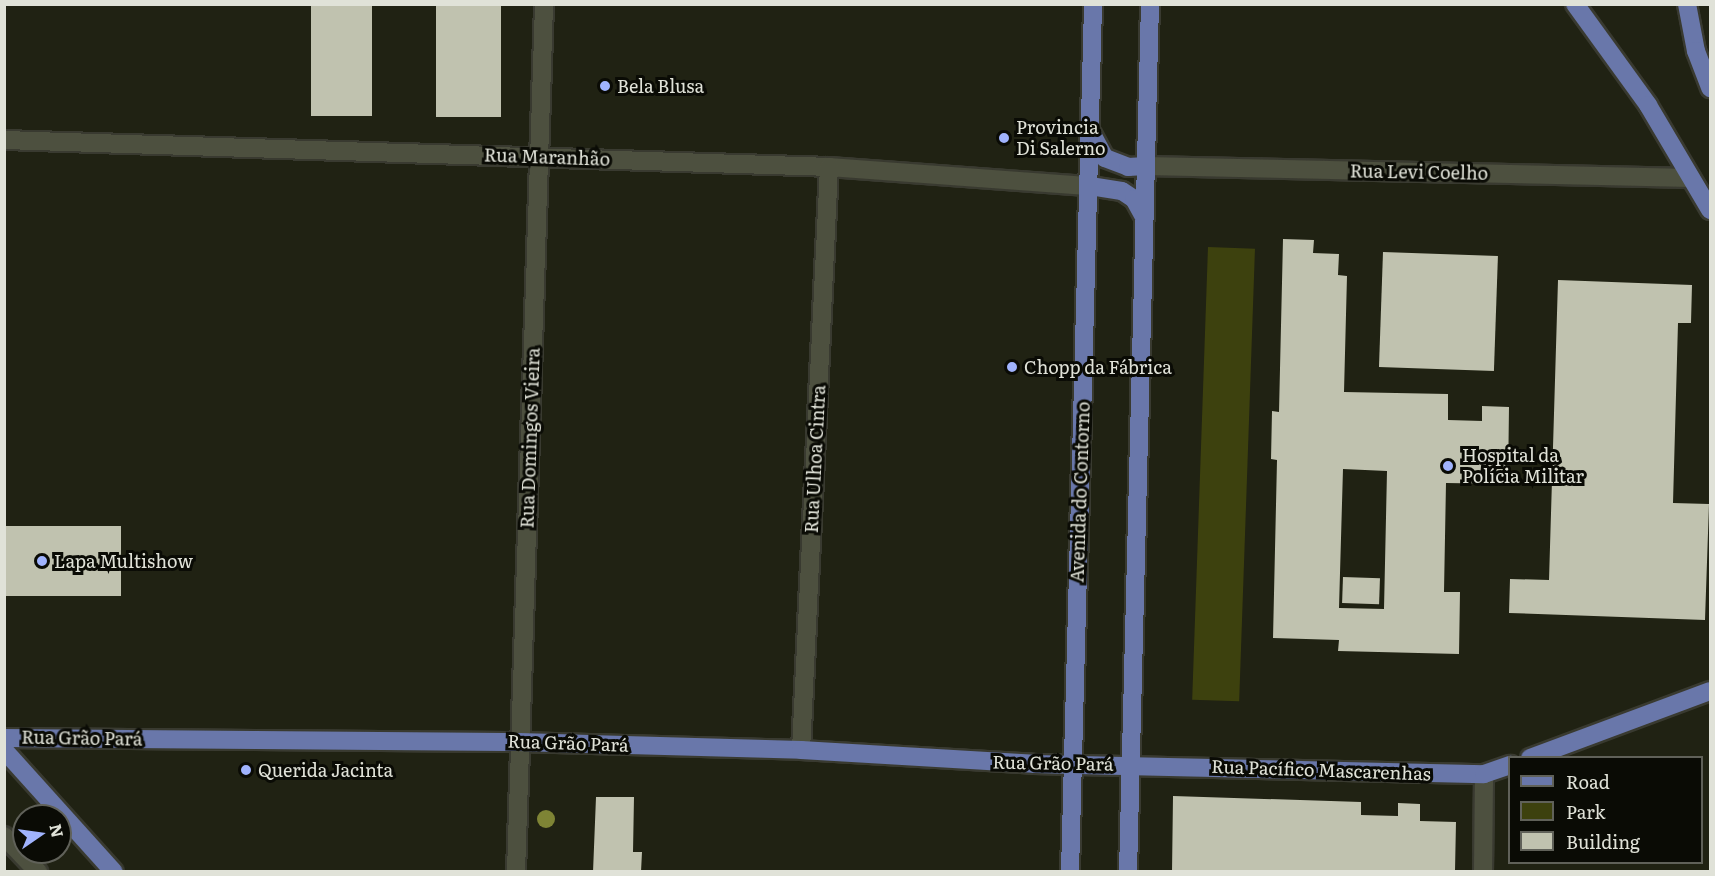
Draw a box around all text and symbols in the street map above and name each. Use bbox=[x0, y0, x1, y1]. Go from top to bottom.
place label: Bela Blusa bbox=[617, 75, 704, 97]
marker: Bela Blusa bbox=[598, 79, 612, 93]
place label: Provincia Di Salerno bbox=[1016, 117, 1106, 160]
marker: Provincia Di Salerno bbox=[997, 131, 1011, 145]
street label: Rua Maranhão bbox=[484, 144, 610, 170]
street label: Rua Levi Coelho bbox=[1350, 160, 1488, 184]
street label: Rua Domingos Vieira bbox=[516, 347, 544, 529]
place label: Chopp da Fábrica bbox=[1024, 356, 1172, 378]
marker: Chopp da Fábrica bbox=[1005, 360, 1019, 374]
street label: Rua Ulhoa Cintra bbox=[800, 384, 830, 534]
street label: Avenida do Contorno bbox=[1066, 401, 1094, 583]
place label: Hospital da Polícia Militar bbox=[1462, 445, 1584, 488]
marker: Hospital da Polícia Militar bbox=[1439, 457, 1457, 475]
place label: Lapa Multishow bbox=[54, 550, 193, 572]
marker: Lapa Multishow bbox=[35, 554, 49, 568]
street label: Rua Grão Pará bbox=[21, 726, 143, 750]
street label: Rua Grão Pará bbox=[507, 730, 629, 756]
street label: Rua Grão Pará bbox=[992, 751, 1114, 775]
street label: Rua Pacífico Mascarenhas bbox=[1211, 755, 1431, 785]
legend bbox=[1508, 756, 1703, 864]
place label: Querida Jacinta bbox=[258, 759, 393, 781]
marker: Querida Jacinta bbox=[239, 763, 253, 777]
text: Road bbox=[1566, 768, 1610, 795]
text: Park bbox=[1566, 798, 1605, 825]
north arrow bbox=[12, 804, 72, 864]
text: N bbox=[44, 821, 71, 840]
text: Building bbox=[1566, 828, 1640, 855]

